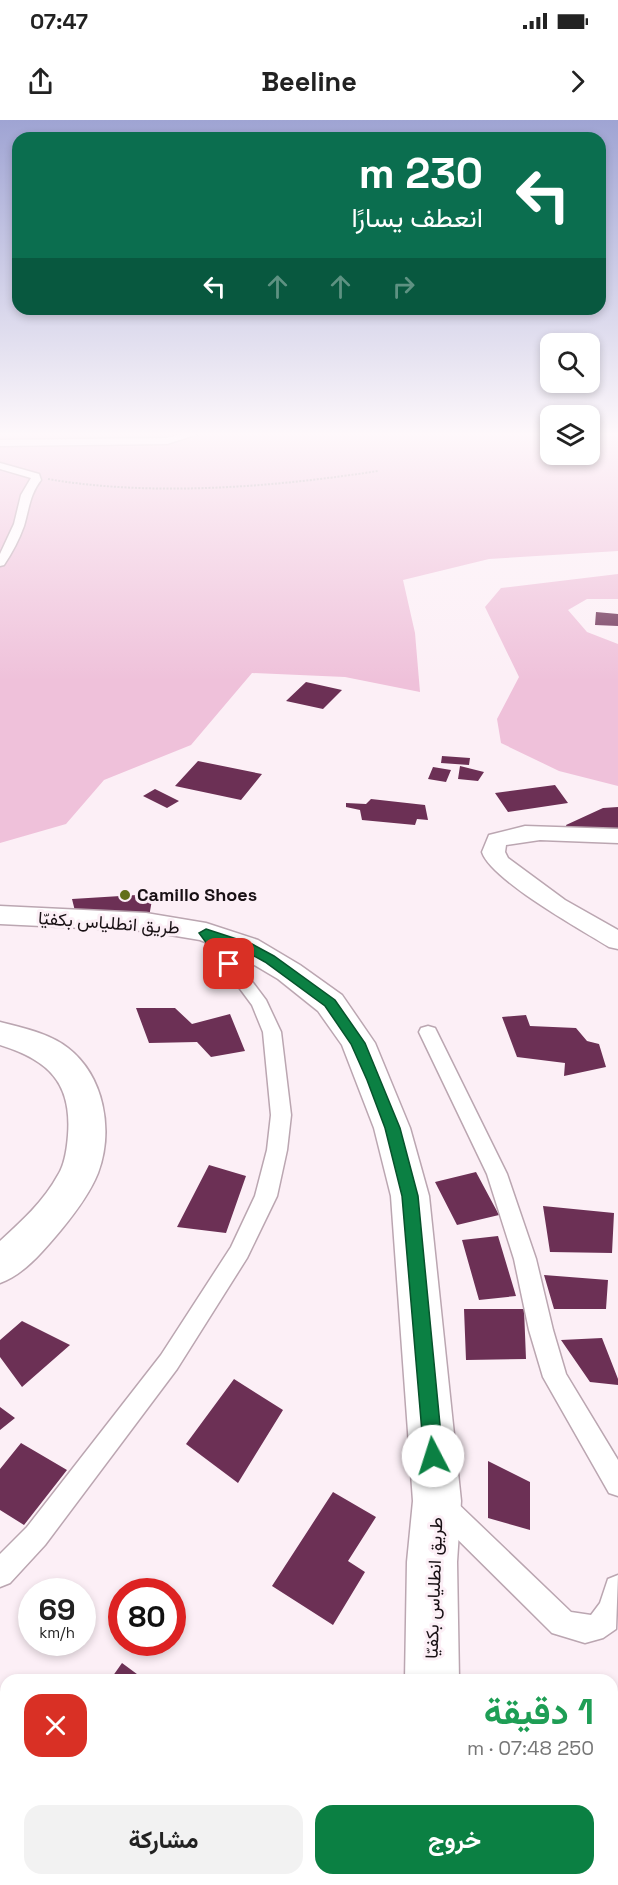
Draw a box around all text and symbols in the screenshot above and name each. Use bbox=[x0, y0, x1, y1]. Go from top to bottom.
text: 07:47 bbox=[30, 7, 88, 35]
text: Beeline bbox=[261, 64, 357, 99]
icon: share bbox=[24, 65, 57, 98]
icon: forward bbox=[561, 65, 594, 98]
text: 230 m bbox=[359, 147, 483, 200]
icon: left bbox=[504, 156, 582, 234]
text: انعطف يسارًا bbox=[351, 200, 483, 235]
icon: left bbox=[198, 270, 231, 303]
icon: ahead bbox=[261, 270, 294, 303]
icon: ahead bbox=[324, 270, 357, 303]
icon: right bbox=[387, 270, 420, 303]
map controls bbox=[540, 333, 600, 465]
button: search bbox=[540, 333, 600, 393]
button: layers bbox=[540, 405, 600, 465]
place label: Camillo Shoes bbox=[137, 883, 257, 906]
marker: Camillo Shoes bbox=[118, 888, 132, 902]
street label: طريق انطلياس بكفيّا bbox=[37, 906, 181, 939]
pin bbox=[203, 938, 254, 989]
icon: arrive bbox=[212, 947, 245, 980]
position arrow bbox=[401, 1424, 465, 1488]
street label: طريق انطلياس بكفيّا bbox=[420, 1517, 447, 1659]
speed limit sign: 80 bbox=[108, 1578, 186, 1656]
text: 69 bbox=[38, 1590, 76, 1629]
text: km/h bbox=[39, 1623, 75, 1642]
text: 1 دقيقة bbox=[484, 1689, 594, 1735]
button: close bbox=[24, 1694, 87, 1757]
text: 250 m · 07:48 bbox=[467, 1735, 594, 1761]
button: مشاركة bbox=[24, 1805, 303, 1874]
button: خروج bbox=[315, 1805, 594, 1874]

